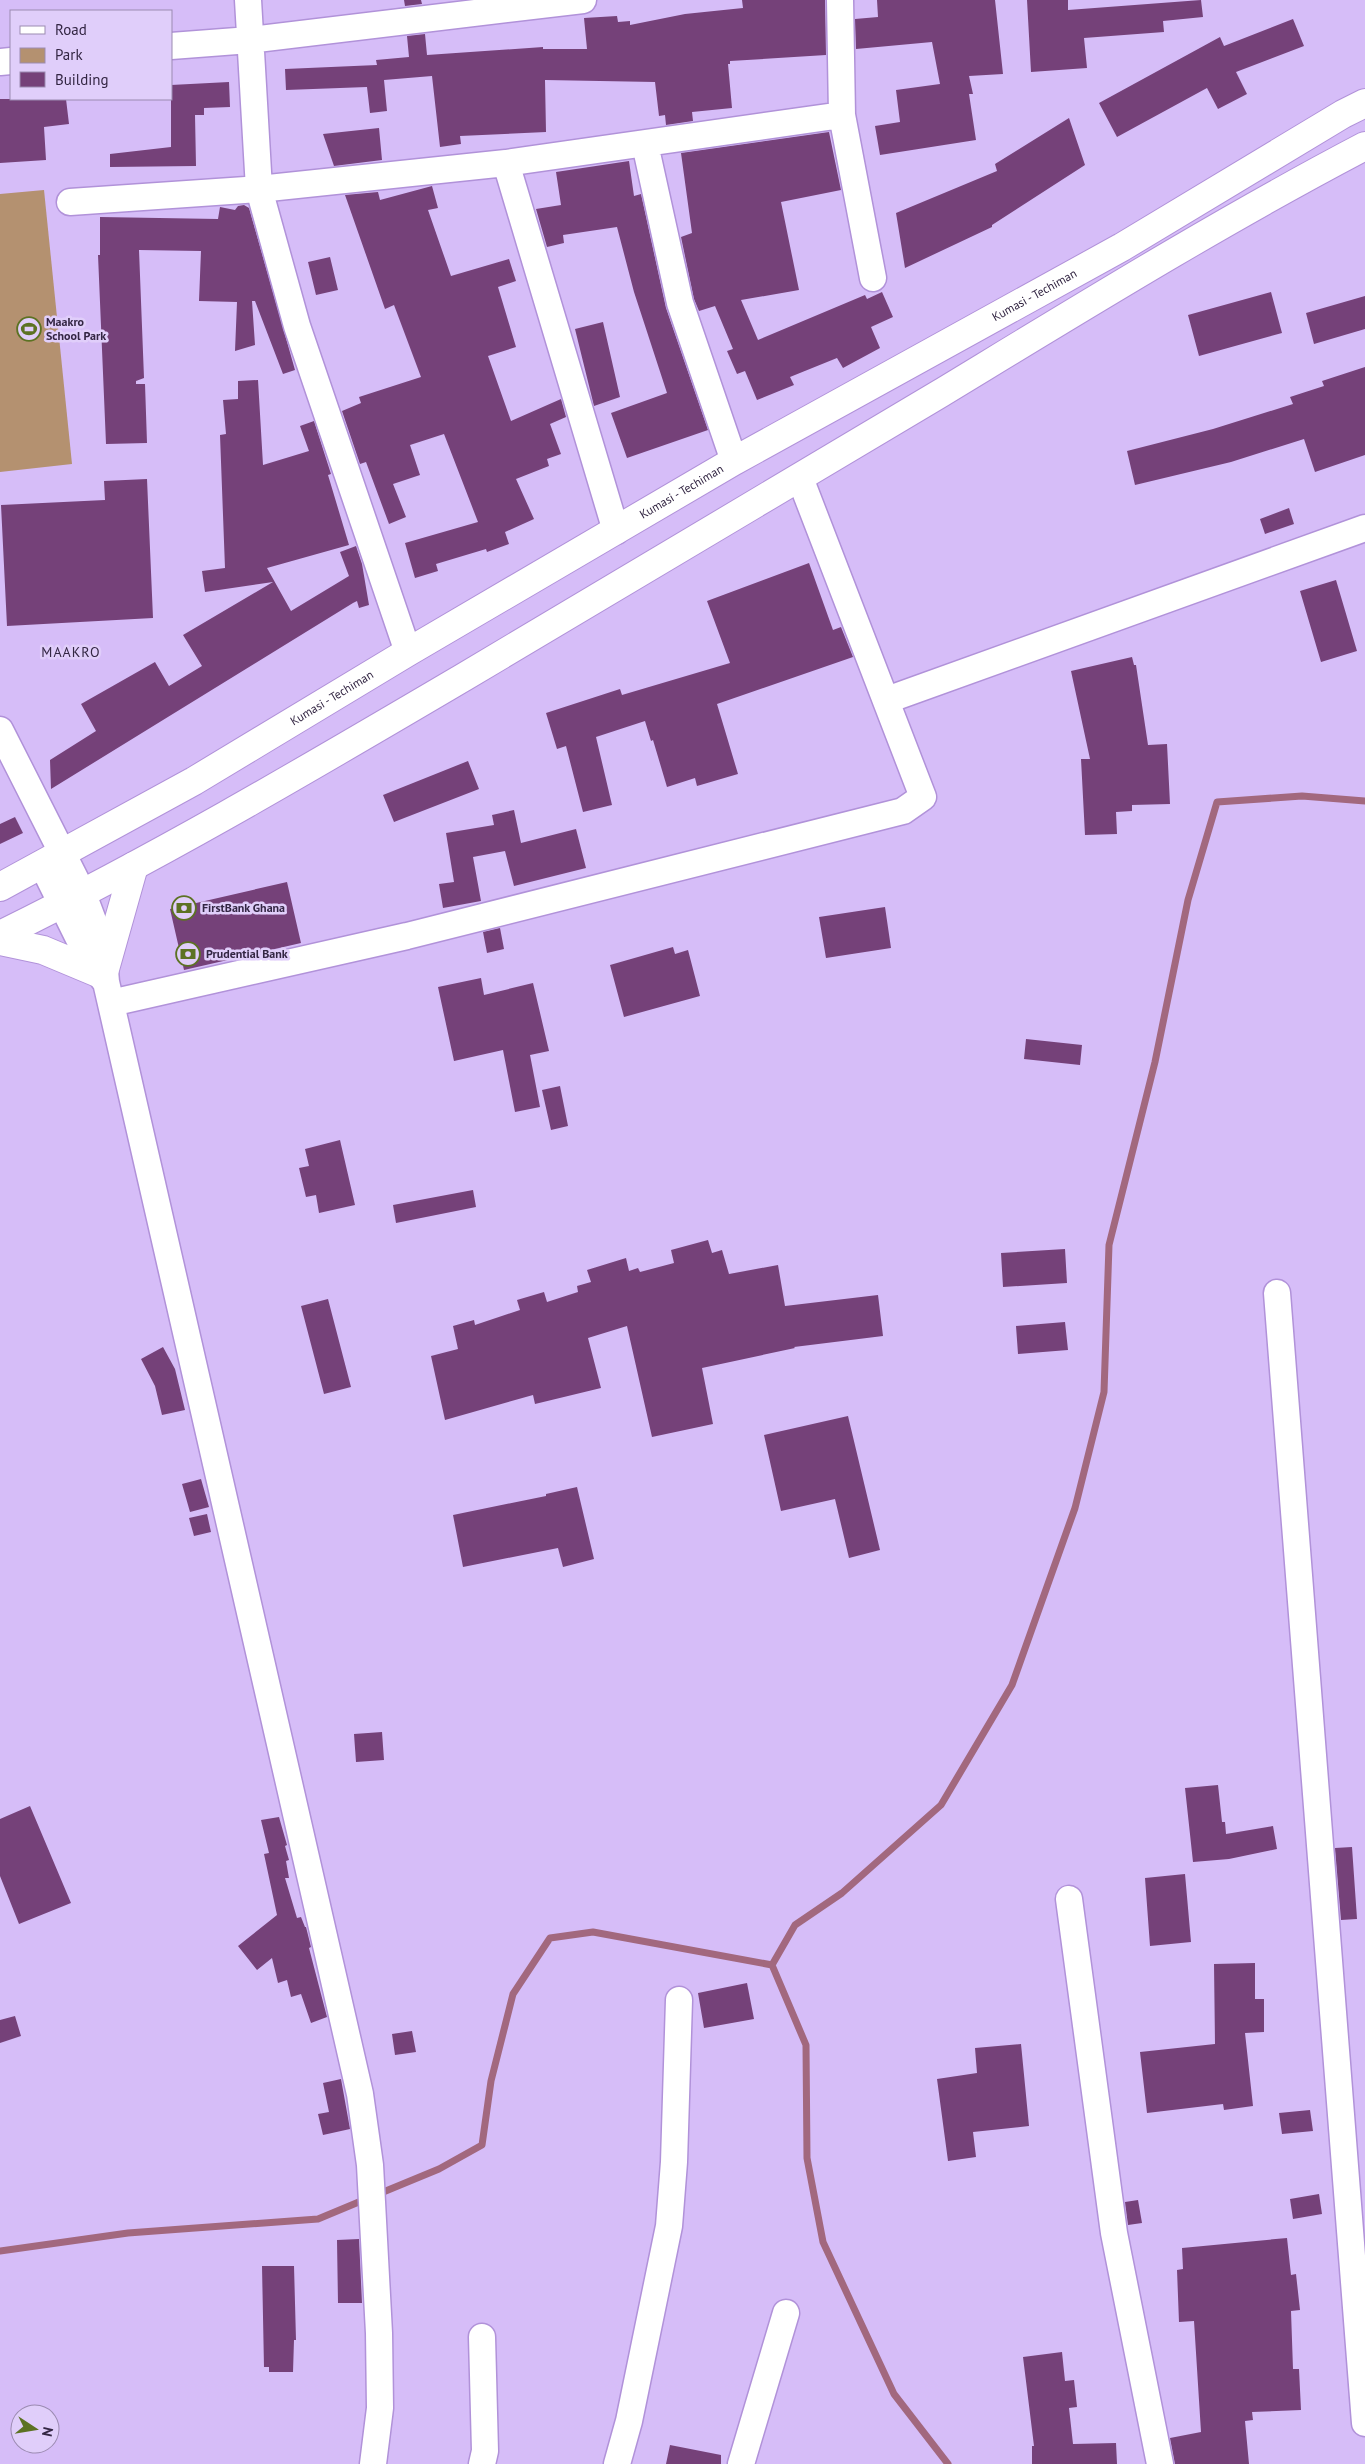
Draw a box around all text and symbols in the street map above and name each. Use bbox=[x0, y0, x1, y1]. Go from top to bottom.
legend bbox=[10, 10, 172, 100]
text: Road bbox=[55, 20, 87, 39]
text: Park bbox=[55, 45, 83, 64]
text: Building bbox=[55, 70, 109, 89]
street label: Kumasi - Techiman bbox=[989, 265, 1079, 324]
place label: Maakro School Park bbox=[46, 314, 106, 343]
sports icon: Maakro School Park bbox=[16, 316, 42, 342]
street label: Kumasi - Techiman bbox=[637, 461, 726, 522]
district label: MAAKRO bbox=[41, 643, 101, 661]
street label: Kumasi - Techiman bbox=[287, 667, 376, 728]
bank icon: FirstBank Ghana bbox=[171, 895, 197, 921]
place label: FirstBank Ghana bbox=[202, 900, 285, 915]
bank icon: Prudential Bank bbox=[175, 941, 201, 967]
place label: Prudential Bank bbox=[206, 946, 288, 961]
north arrow bbox=[10, 2404, 60, 2454]
text: N bbox=[38, 2425, 57, 2438]

